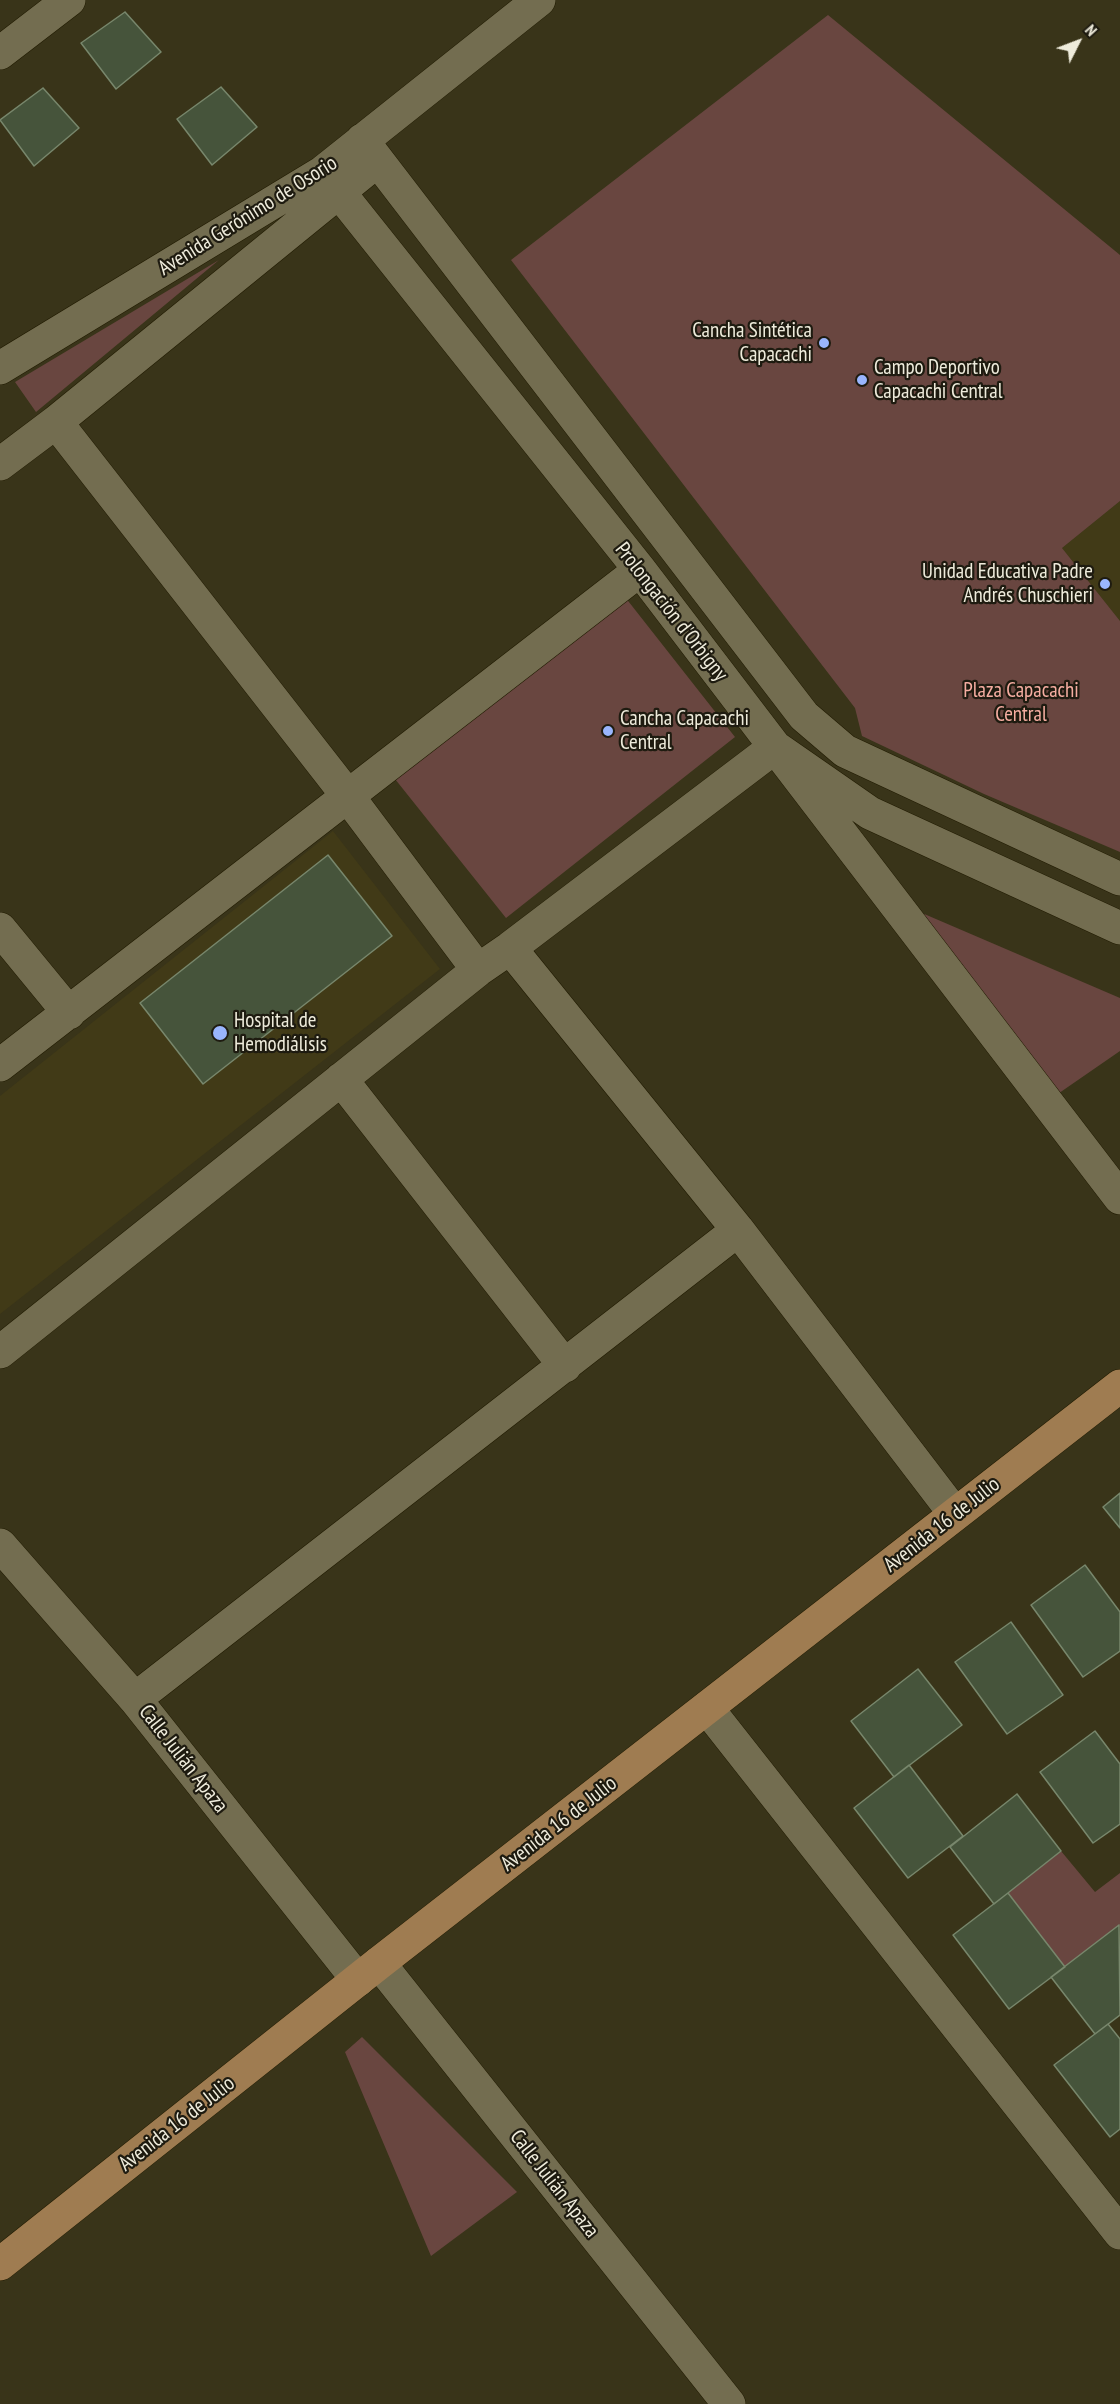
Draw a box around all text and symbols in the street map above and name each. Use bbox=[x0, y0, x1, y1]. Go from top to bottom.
north arrow bbox=[1048, 12, 1108, 72]
text: N bbox=[1081, 20, 1102, 40]
street label: Avenida Gerónimo de Osorio bbox=[154, 151, 342, 281]
place label: Cancha Sintética Capacachi bbox=[692, 318, 812, 368]
marker: Cancha Sintética Capacachi bbox=[817, 336, 831, 350]
place label: Campo Deportivo Capacachi Central bbox=[874, 355, 1003, 405]
marker: Campo Deportivo Capacachi Central bbox=[855, 373, 869, 387]
street label: Prolongación d'Orbigny bbox=[609, 538, 733, 686]
place label: Unidad Educativa Padre Andrés Chuschieri bbox=[922, 559, 1093, 609]
marker: Unidad Educativa Padre Andrés Chuschieri bbox=[1098, 577, 1112, 591]
park label: Plaza Capacachi Central bbox=[963, 678, 1079, 728]
place label: Cancha Capacachi Central bbox=[620, 706, 749, 756]
marker: Cancha Capacachi Central bbox=[601, 724, 615, 738]
place label: Hospital de Hemodiálisis bbox=[234, 1008, 327, 1058]
marker: Hospital de Hemodiálisis bbox=[211, 1024, 229, 1042]
street label: Avenida 16 de Julio bbox=[879, 1472, 1005, 1578]
street label: Calle Julián Apaza bbox=[133, 1700, 233, 1818]
street label: Avenida 16 de Julio bbox=[496, 1771, 622, 1877]
street label: Avenida 16 de Julio bbox=[114, 2071, 240, 2177]
street label: Calle Julián Apaza bbox=[504, 2125, 604, 2243]

